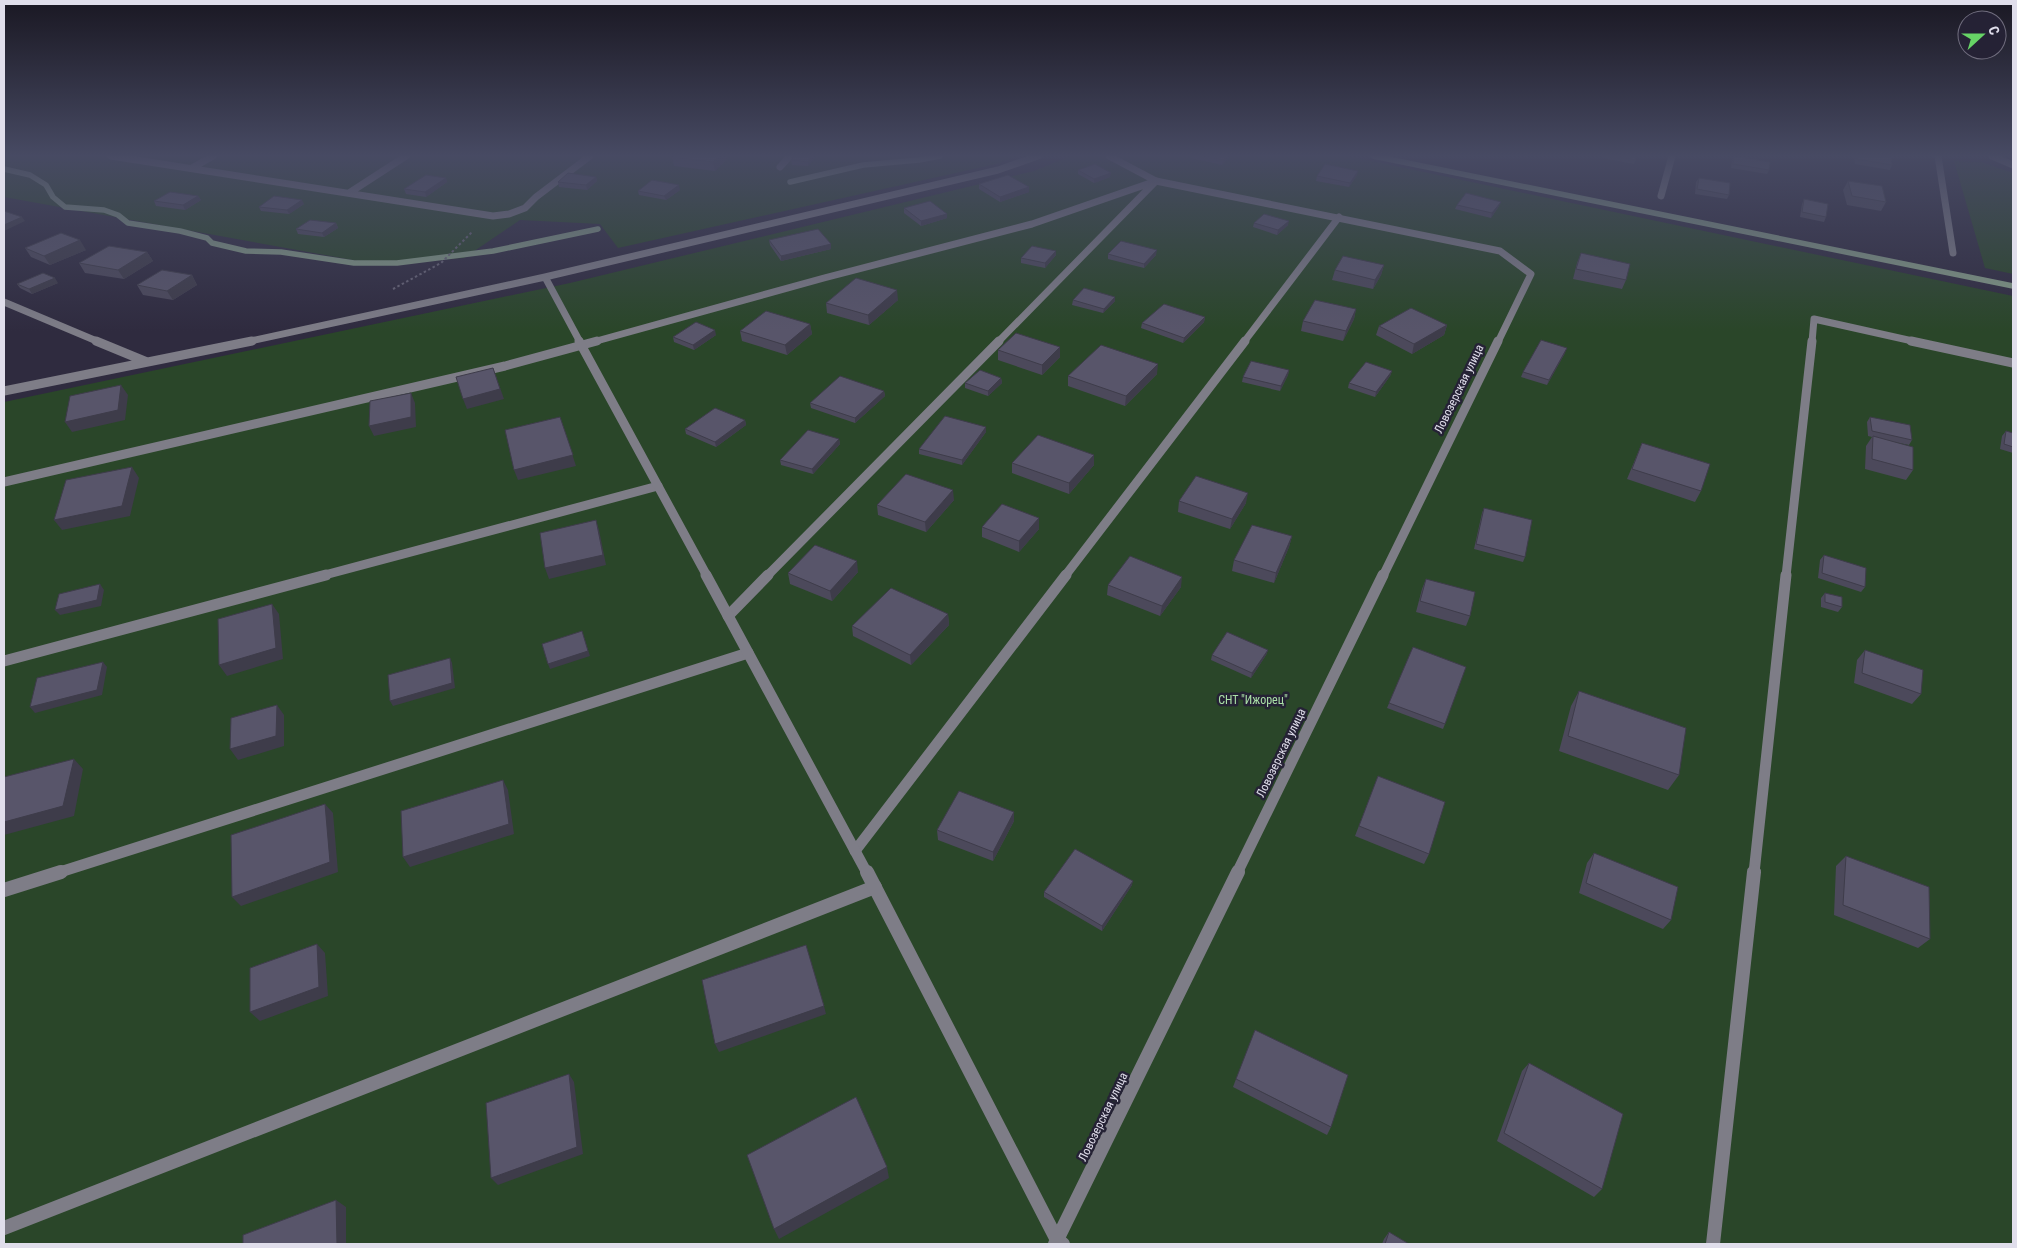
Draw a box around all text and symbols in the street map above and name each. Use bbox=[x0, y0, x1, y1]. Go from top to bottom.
north arrow bbox=[1957, 10, 2007, 60]
text: С bbox=[1985, 24, 2003, 37]
street label: Ловозерская улица bbox=[1431, 342, 1487, 436]
park label: СНТ "Ижорец" bbox=[1218, 693, 1288, 707]
street label: Ловозерская улица bbox=[1253, 706, 1309, 800]
street label: Ловозерская улица bbox=[1075, 1070, 1131, 1164]

